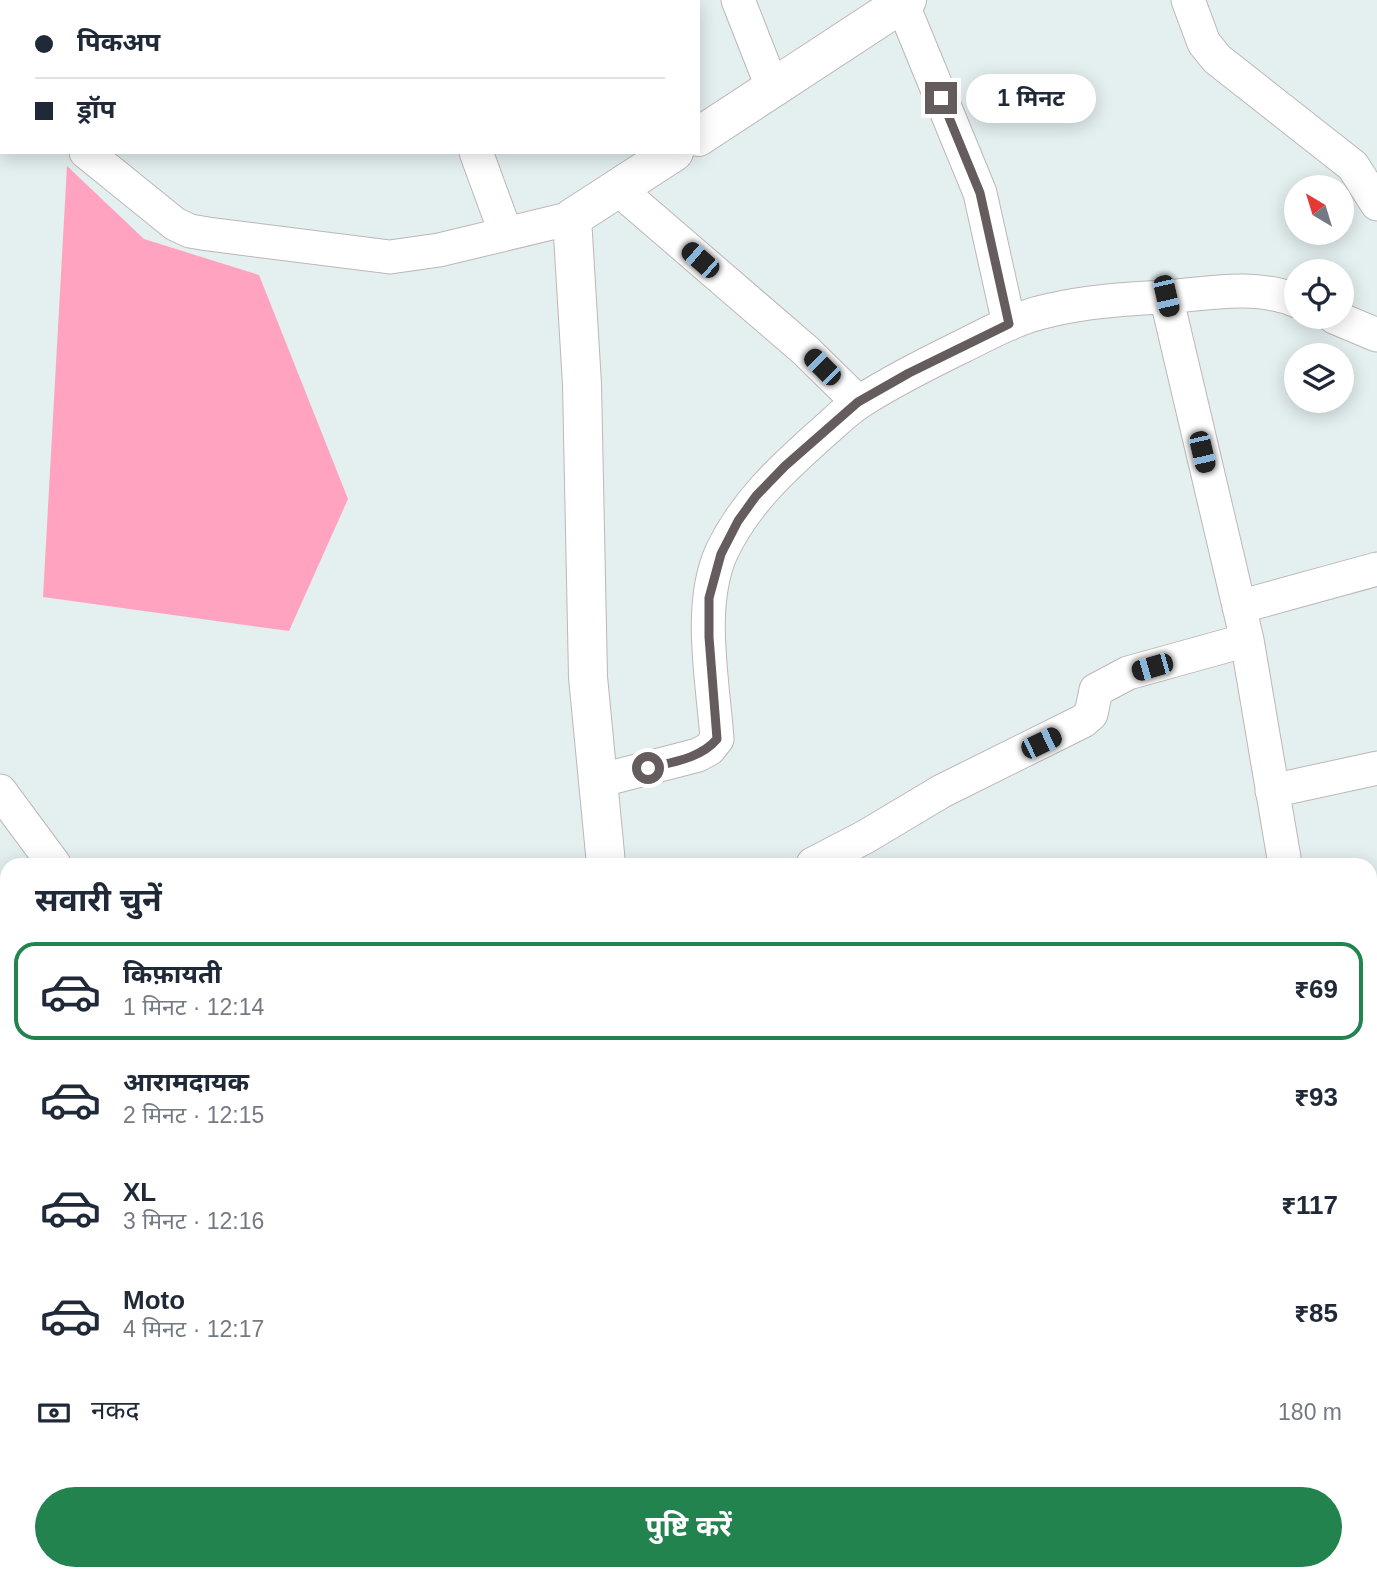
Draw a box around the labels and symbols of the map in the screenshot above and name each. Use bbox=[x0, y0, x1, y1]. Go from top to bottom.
callout: 1 मिनट bbox=[965, 74, 1095, 122]
route end bbox=[925, 82, 957, 114]
north arrow bbox=[1284, 175, 1354, 245]
car bbox=[678, 238, 723, 282]
car bbox=[1152, 273, 1181, 319]
car bbox=[800, 345, 845, 389]
car bbox=[1188, 429, 1217, 475]
car bbox=[1129, 651, 1176, 683]
car bbox=[1018, 724, 1065, 762]
route start bbox=[632, 752, 664, 784]

